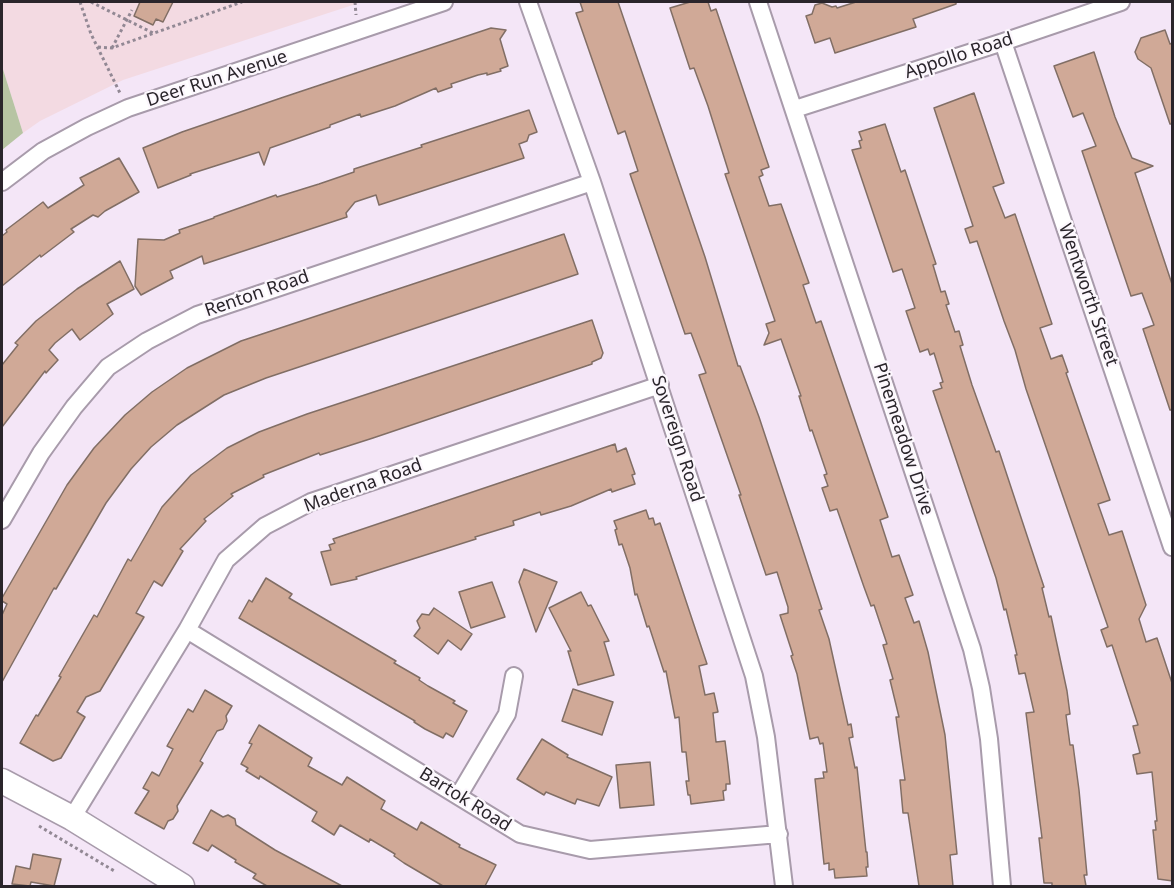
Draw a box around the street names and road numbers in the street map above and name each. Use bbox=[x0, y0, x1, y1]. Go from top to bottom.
street label: Appollo Road bbox=[902, 28, 1016, 84]
street label: Deer Run Avenue bbox=[144, 46, 290, 112]
street label: Wentworth Street bbox=[1054, 221, 1122, 369]
street label: Renton Road bbox=[202, 266, 312, 322]
street label: Pinemeadow Drive bbox=[868, 360, 938, 518]
street label: Sovereign Road bbox=[646, 373, 708, 505]
street label: Maderna Road bbox=[301, 455, 425, 517]
street label: Bartok Road bbox=[415, 763, 515, 837]

